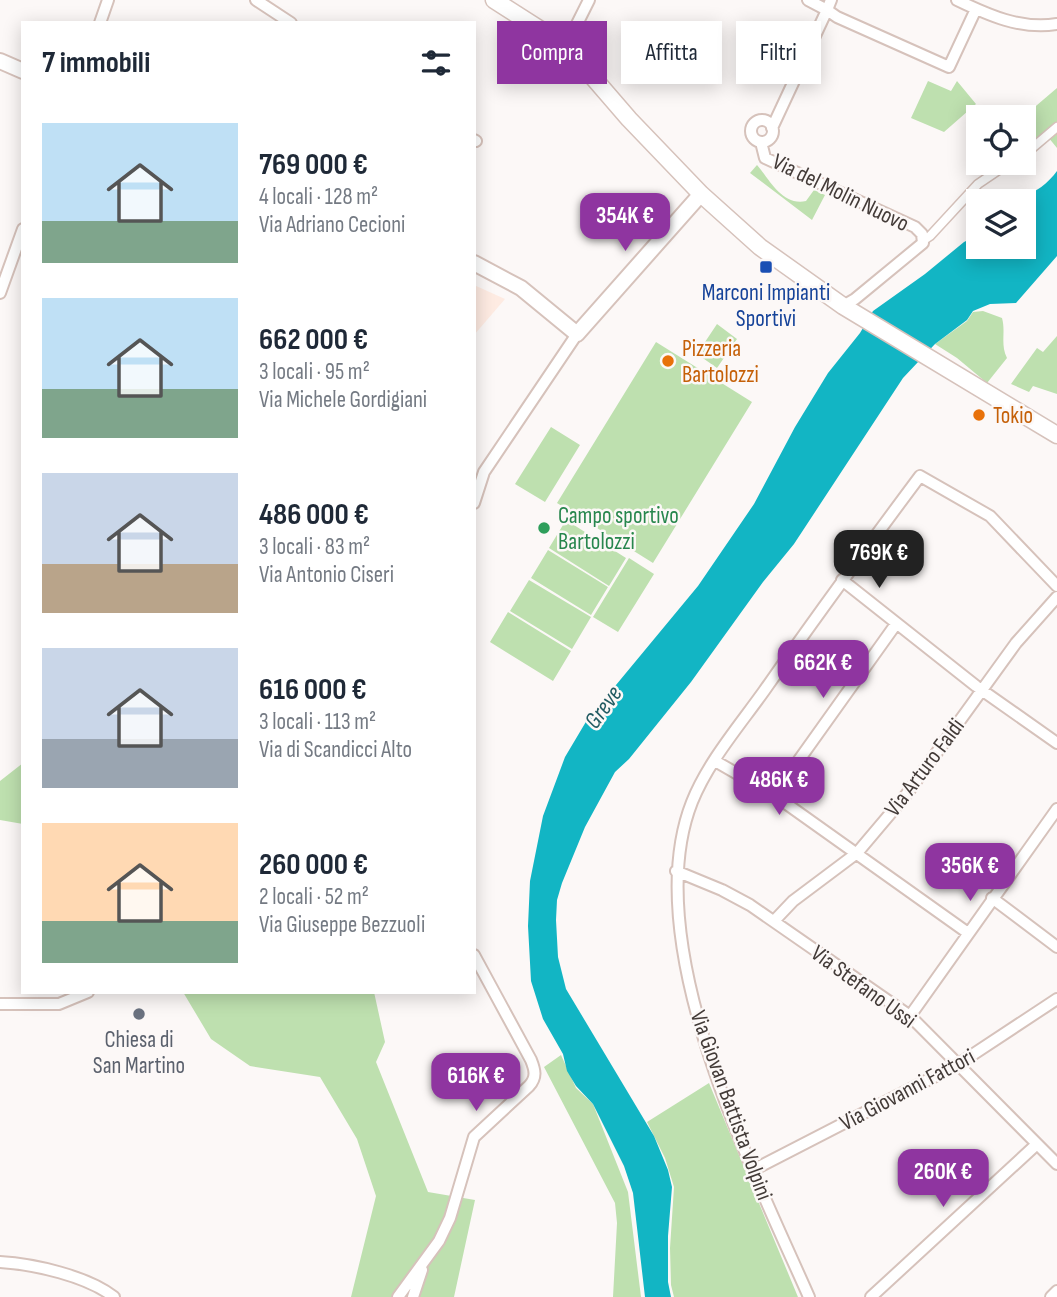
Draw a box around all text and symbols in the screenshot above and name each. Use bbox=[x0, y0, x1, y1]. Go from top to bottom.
chip: Compra bbox=[497, 21, 607, 84]
chip: Affitta bbox=[621, 21, 722, 84]
chip: Filtri bbox=[736, 21, 821, 84]
icon: filters bbox=[417, 44, 455, 82]
text: 7 immobili bbox=[42, 45, 150, 81]
map controls bbox=[966, 105, 1036, 259]
button: locate bbox=[966, 105, 1036, 175]
text: 769 000 € bbox=[259, 147, 368, 183]
street label: Via del Molin Nuovo bbox=[768, 148, 913, 238]
icon: home bbox=[98, 151, 182, 235]
text: 4 locali · 128 m² bbox=[259, 183, 378, 211]
button: layers bbox=[966, 189, 1036, 259]
pin: 354K € bbox=[568, 194, 682, 253]
text: 354K € bbox=[596, 202, 654, 230]
text: Via Adriano Cecioni bbox=[259, 211, 405, 239]
marker: Marconi Impianti Sportivi bbox=[758, 259, 774, 275]
place label: Marconi Impianti Sportivi bbox=[702, 279, 830, 333]
text: 662 000 € bbox=[259, 322, 368, 358]
icon: home bbox=[98, 326, 182, 410]
place label: Pizzeria Bartolozzi bbox=[682, 335, 759, 389]
marker: Pizzeria Bartolozzi bbox=[660, 353, 676, 369]
text: 3 locali · 95 m² bbox=[259, 358, 370, 386]
text: Via Michele Gordigiani bbox=[259, 386, 427, 414]
place label: Tokio bbox=[993, 402, 1033, 430]
marker: Tokio bbox=[971, 407, 987, 423]
text: 486 000 € bbox=[259, 497, 369, 533]
icon: home bbox=[98, 501, 182, 585]
place label: Campo sportivo Bartolozzi bbox=[558, 502, 679, 556]
marker: Campo sportivo Bartolozzi bbox=[536, 520, 552, 536]
pin: 769K € bbox=[822, 530, 936, 590]
text: 3 locali · 83 m² bbox=[259, 533, 370, 561]
text: 769K € bbox=[850, 539, 908, 567]
text: Via Antonio Ciseri bbox=[259, 561, 394, 589]
pin: 662K € bbox=[766, 640, 880, 700]
text: 662K € bbox=[794, 649, 852, 677]
text: 616 000 € bbox=[259, 672, 367, 708]
icon: home bbox=[98, 676, 182, 760]
water label: Greve bbox=[578, 680, 629, 734]
text: 3 locali · 113 m² bbox=[259, 708, 376, 736]
street label: Via Arturo Faldi bbox=[879, 713, 971, 822]
text: Via di Scandicci Alto bbox=[259, 736, 412, 764]
pin: 486K € bbox=[722, 758, 836, 817]
text: 486K € bbox=[749, 766, 809, 794]
pin: 356K € bbox=[913, 844, 1027, 903]
text: 260 000 € bbox=[259, 847, 368, 883]
icon: home bbox=[98, 851, 182, 935]
text: 356K € bbox=[941, 852, 999, 880]
text: 2 locali · 52 m² bbox=[259, 883, 369, 911]
text: Via Giuseppe Bezzuoli bbox=[259, 911, 425, 939]
street label: Via Stefano Ussi bbox=[805, 939, 922, 1034]
marker: Chiesa di San Martino bbox=[131, 1006, 147, 1022]
street label: Via Giovan Battista Volpini bbox=[684, 1007, 778, 1204]
place label: Chiesa di San Martino bbox=[93, 1026, 185, 1080]
street label: Via Giovanni Fattori bbox=[835, 1043, 980, 1137]
pin: 616K € bbox=[419, 1054, 533, 1113]
text: 616K € bbox=[447, 1062, 505, 1090]
pin: 260K € bbox=[886, 1150, 1000, 1209]
text: 260K € bbox=[914, 1158, 972, 1186]

